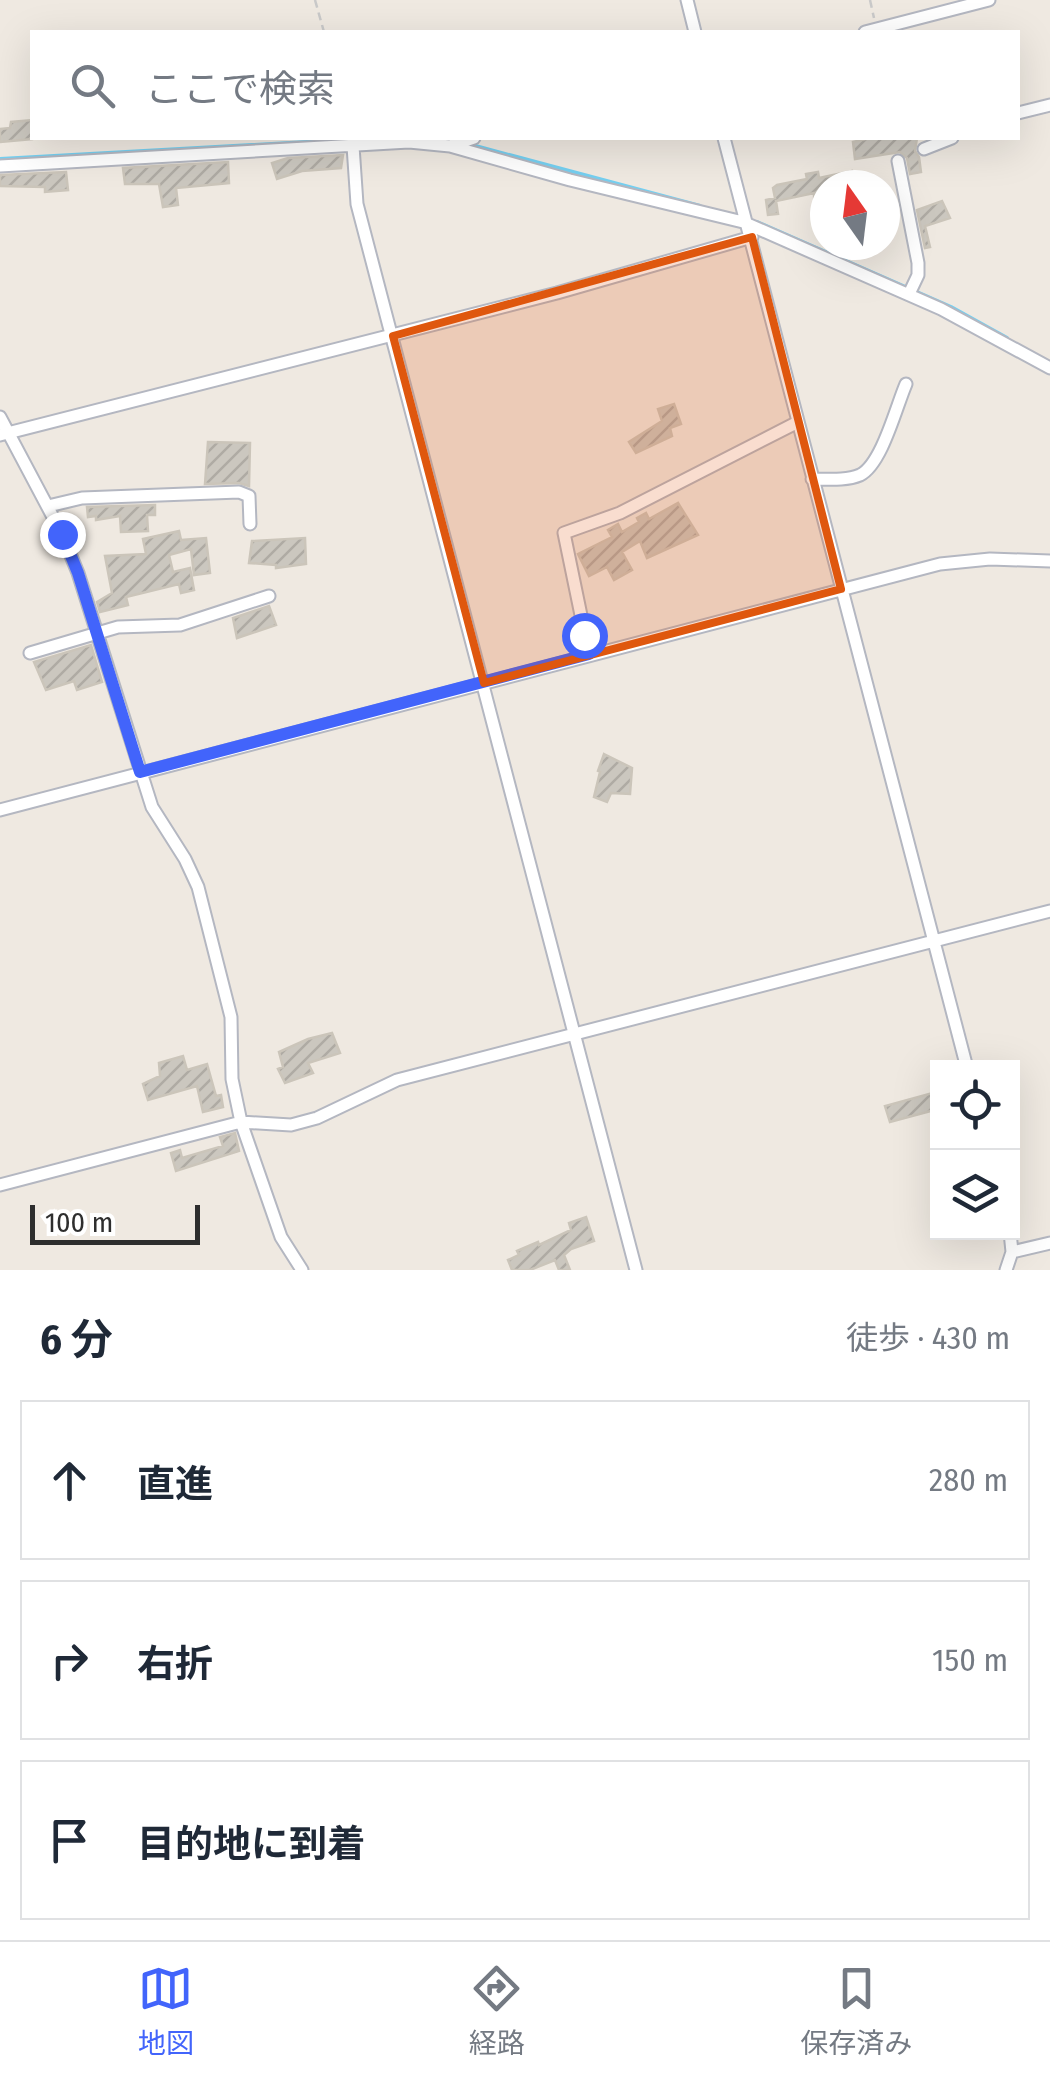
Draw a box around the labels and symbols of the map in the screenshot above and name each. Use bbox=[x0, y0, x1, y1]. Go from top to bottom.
north arrow bbox=[810, 170, 900, 260]
route end bbox=[40, 512, 86, 558]
route start bbox=[562, 613, 608, 659]
scale bar bbox=[30, 1200, 200, 1244]

